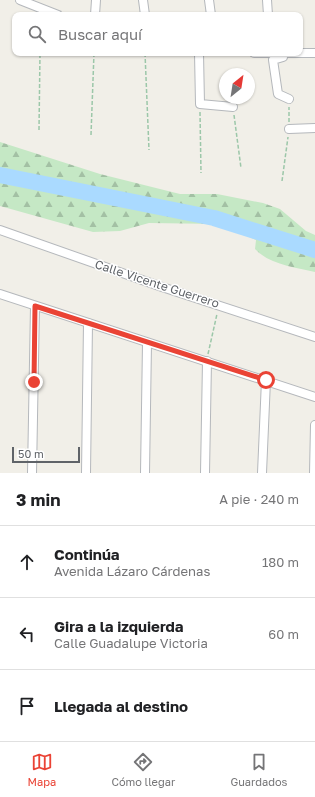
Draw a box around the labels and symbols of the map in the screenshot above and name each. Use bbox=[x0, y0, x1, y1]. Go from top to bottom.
north arrow bbox=[219, 68, 255, 104]
street label: Calle Vicente Guerrero bbox=[93, 256, 221, 311]
route start bbox=[257, 371, 275, 389]
route end bbox=[25, 373, 43, 391]
scale bar bbox=[12, 445, 80, 464]

